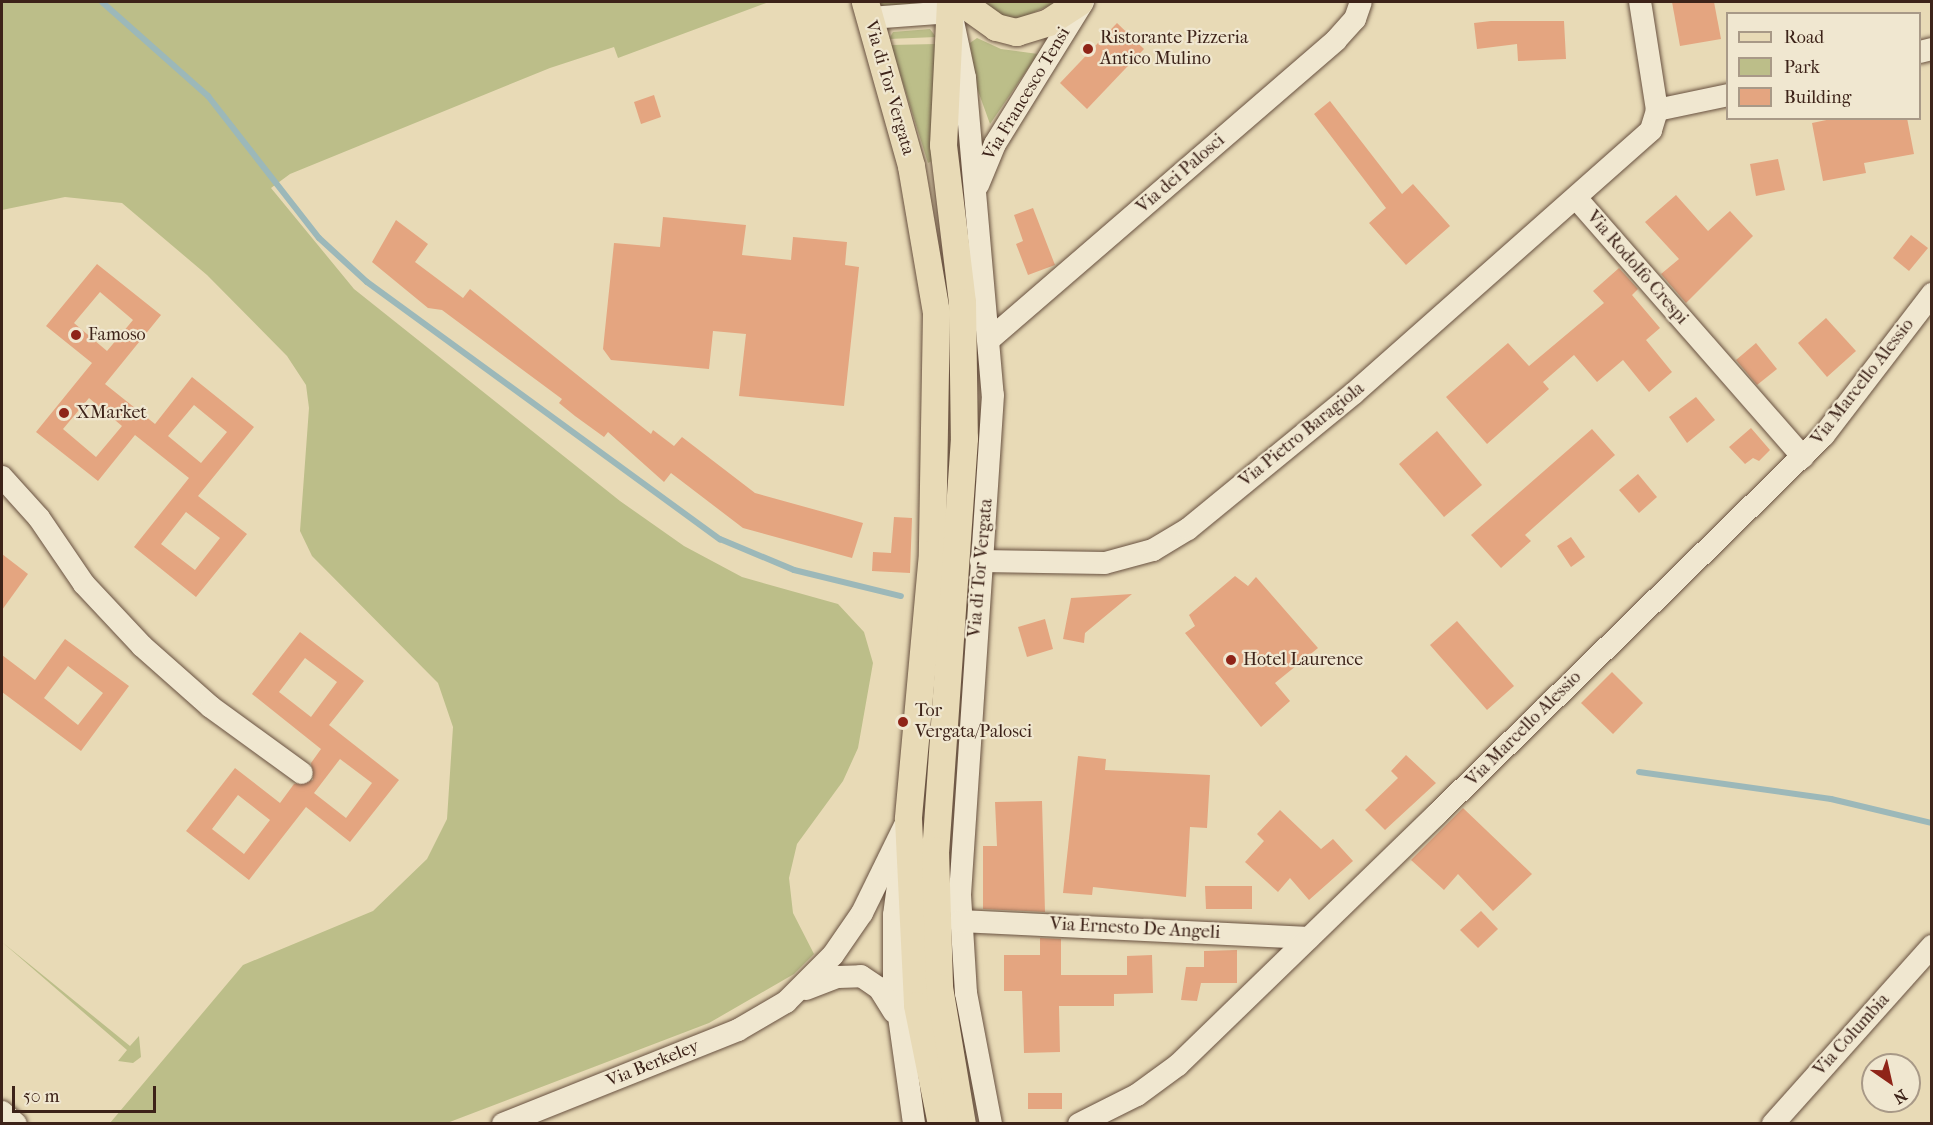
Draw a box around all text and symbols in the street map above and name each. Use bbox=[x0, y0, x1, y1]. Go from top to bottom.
legend bbox=[1726, 12, 1921, 120]
street label: Via di Tor Vergata bbox=[859, 18, 919, 158]
street label: Via Francesco Tensi bbox=[979, 23, 1075, 165]
text: Road bbox=[1784, 27, 1824, 48]
place label: Ristorante Pizzeria Antico Mulino bbox=[1100, 28, 1248, 70]
marker: Ristorante Pizzeria Antico Mulino bbox=[1081, 42, 1095, 56]
text: Park bbox=[1784, 57, 1820, 78]
text: Building bbox=[1784, 87, 1851, 108]
street label: Via dei Palosci bbox=[1132, 130, 1230, 218]
street label: Via Rodolfo Crespi bbox=[1582, 207, 1692, 329]
street label: Via Marcello Alessio bbox=[1807, 315, 1919, 449]
place label: Famoso bbox=[88, 324, 146, 346]
marker: Famoso bbox=[69, 328, 83, 342]
street label: Via Pietro Baragiola bbox=[1235, 378, 1369, 492]
place label: XMarket bbox=[76, 402, 147, 424]
marker: XMarket bbox=[57, 406, 71, 420]
street label: Via di Tor Vergata bbox=[964, 498, 998, 638]
place label: Hotel Laurence bbox=[1243, 649, 1363, 671]
marker: Hotel Laurence bbox=[1224, 653, 1238, 667]
street label: Via Marcello Alessio bbox=[1462, 667, 1586, 791]
place label: Tor Vergata/Palosci bbox=[915, 701, 1032, 744]
marker: Tor Vergata/Palosci bbox=[896, 715, 910, 729]
street label: Via Ernesto De Angeli bbox=[1049, 914, 1221, 944]
street label: Via Columbia bbox=[1809, 989, 1895, 1081]
street label: Via Berkeley bbox=[603, 1036, 703, 1092]
north arrow bbox=[1861, 1053, 1921, 1113]
scale bar bbox=[15, 1074, 159, 1112]
text: N bbox=[1890, 1085, 1911, 1108]
text: 50 m bbox=[23, 1086, 59, 1107]

